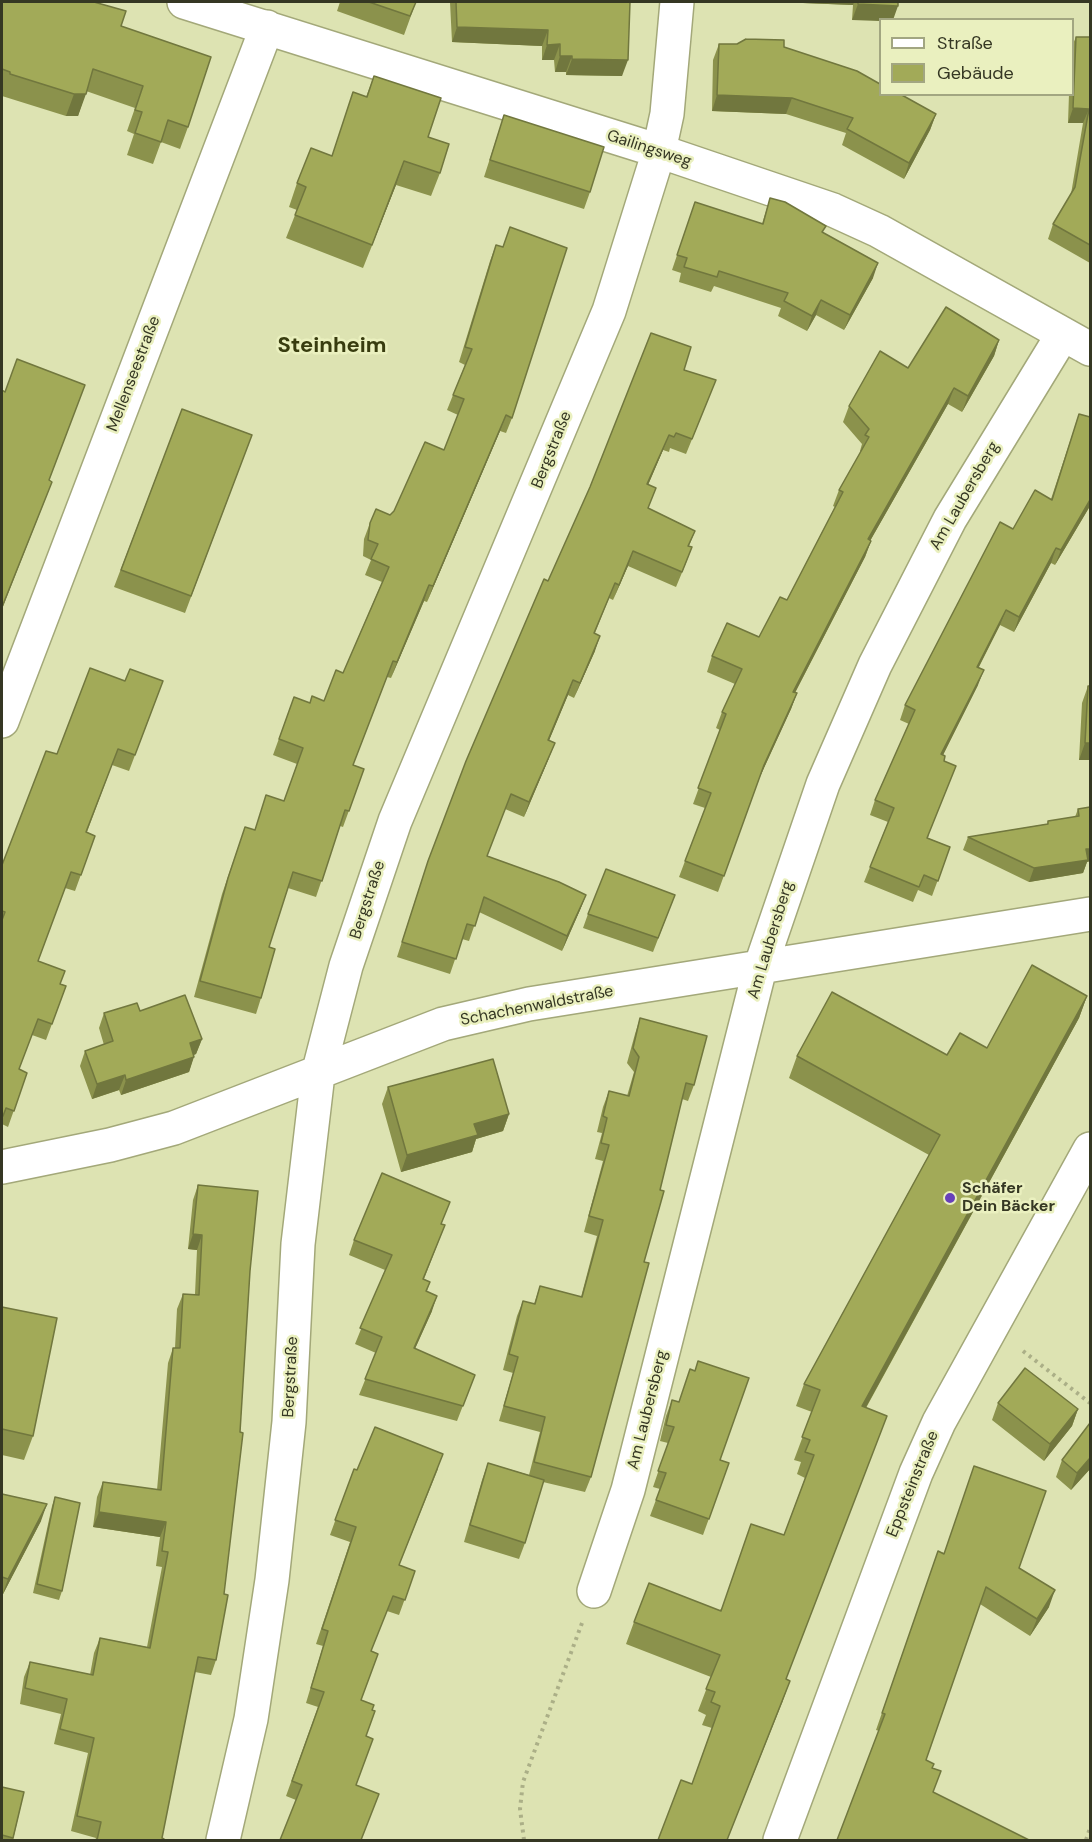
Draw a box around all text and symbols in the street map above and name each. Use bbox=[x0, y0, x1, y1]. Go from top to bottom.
legend bbox=[879, 18, 1074, 96]
text: Straße bbox=[937, 31, 993, 55]
text: Gebäude bbox=[937, 61, 1014, 85]
street label: Gailingsweg bbox=[604, 126, 694, 172]
street label: Mellenseestraße bbox=[103, 314, 165, 434]
district label: Steinheim bbox=[278, 333, 386, 359]
street label: Bergstraße bbox=[528, 409, 576, 491]
street label: Am Laubersberg bbox=[926, 438, 1004, 554]
street label: Bergstraße bbox=[346, 858, 390, 942]
street label: Am Laubersberg bbox=[744, 879, 798, 1001]
street label: Schachenwaldstraße bbox=[459, 982, 615, 1030]
place label: Schäfer Dein Bäcker bbox=[962, 1179, 1055, 1217]
marker: Schäfer Dein Bäcker bbox=[943, 1191, 957, 1205]
street label: Bergstraße bbox=[279, 1336, 303, 1418]
street label: Am Laubersberg bbox=[624, 1348, 672, 1472]
street label: Eppsteinstraße bbox=[883, 1428, 943, 1540]

